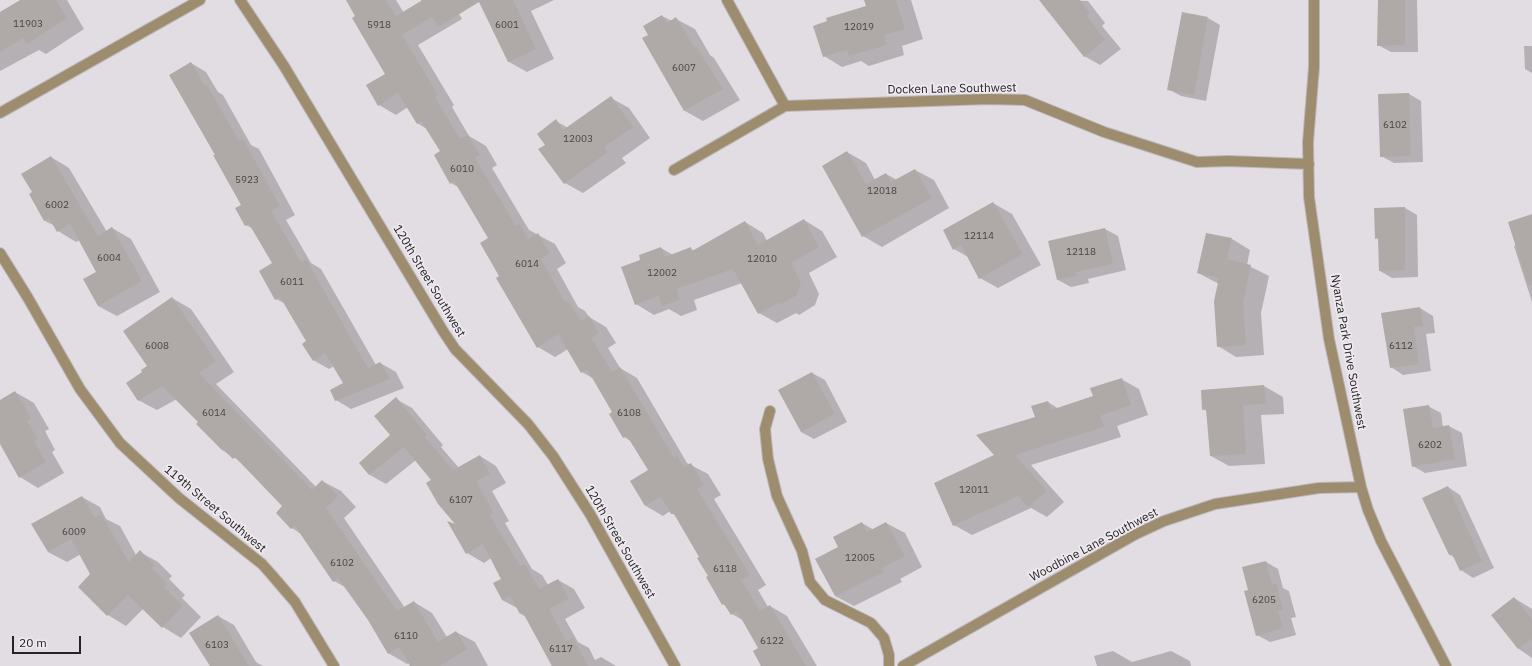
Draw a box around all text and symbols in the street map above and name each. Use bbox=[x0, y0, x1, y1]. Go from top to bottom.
house number: 11903 bbox=[13, 18, 43, 30]
house number: 5918 bbox=[367, 19, 391, 31]
house number: 6001 bbox=[495, 19, 519, 31]
house number: 12019 bbox=[844, 21, 874, 33]
house number: 6007 bbox=[672, 62, 696, 74]
street label: Docken Lane Southwest bbox=[887, 81, 1017, 97]
house number: 6102 bbox=[1383, 119, 1407, 131]
house number: 12003 bbox=[563, 133, 593, 145]
house number: 6010 bbox=[450, 163, 474, 175]
house number: 5923 bbox=[235, 174, 259, 186]
house number: 12018 bbox=[867, 185, 897, 197]
house number: 6002 bbox=[45, 199, 69, 211]
street label: 120th Street Southwest bbox=[390, 222, 468, 340]
house number: 12114 bbox=[964, 230, 994, 242]
house number: 12118 bbox=[1066, 246, 1096, 258]
house number: 6004 bbox=[97, 252, 121, 264]
house number: 12010 bbox=[747, 253, 777, 265]
house number: 6014 bbox=[515, 258, 539, 270]
house number: 12002 bbox=[647, 267, 677, 279]
street label: Nyanza Park Drive Southwest bbox=[1327, 273, 1369, 431]
house number: 6011 bbox=[280, 276, 304, 288]
house number: 6008 bbox=[145, 340, 169, 352]
house number: 6112 bbox=[1389, 340, 1413, 352]
house number: 6014 bbox=[202, 407, 226, 419]
house number: 6108 bbox=[617, 407, 641, 419]
house number: 6202 bbox=[1418, 439, 1442, 451]
street label: 119th Street Southwest bbox=[161, 462, 269, 556]
street label: 120th Street Southwest bbox=[582, 483, 658, 601]
house number: 12011 bbox=[959, 484, 989, 496]
house number: 6107 bbox=[449, 494, 473, 506]
street label: Woodbine Lane Southwest bbox=[1028, 505, 1160, 585]
house number: 6009 bbox=[62, 526, 86, 538]
house number: 12005 bbox=[845, 552, 875, 564]
house number: 6102 bbox=[330, 557, 354, 569]
house number: 6118 bbox=[713, 563, 737, 575]
house number: 6205 bbox=[1252, 594, 1276, 606]
scale bar bbox=[14, 628, 83, 654]
house number: 6110 bbox=[394, 630, 418, 642]
text: 20 m bbox=[19, 635, 47, 650]
house number: 6122 bbox=[760, 635, 784, 647]
house number: 6103 bbox=[205, 639, 229, 651]
house number: 6117 bbox=[549, 643, 573, 655]

